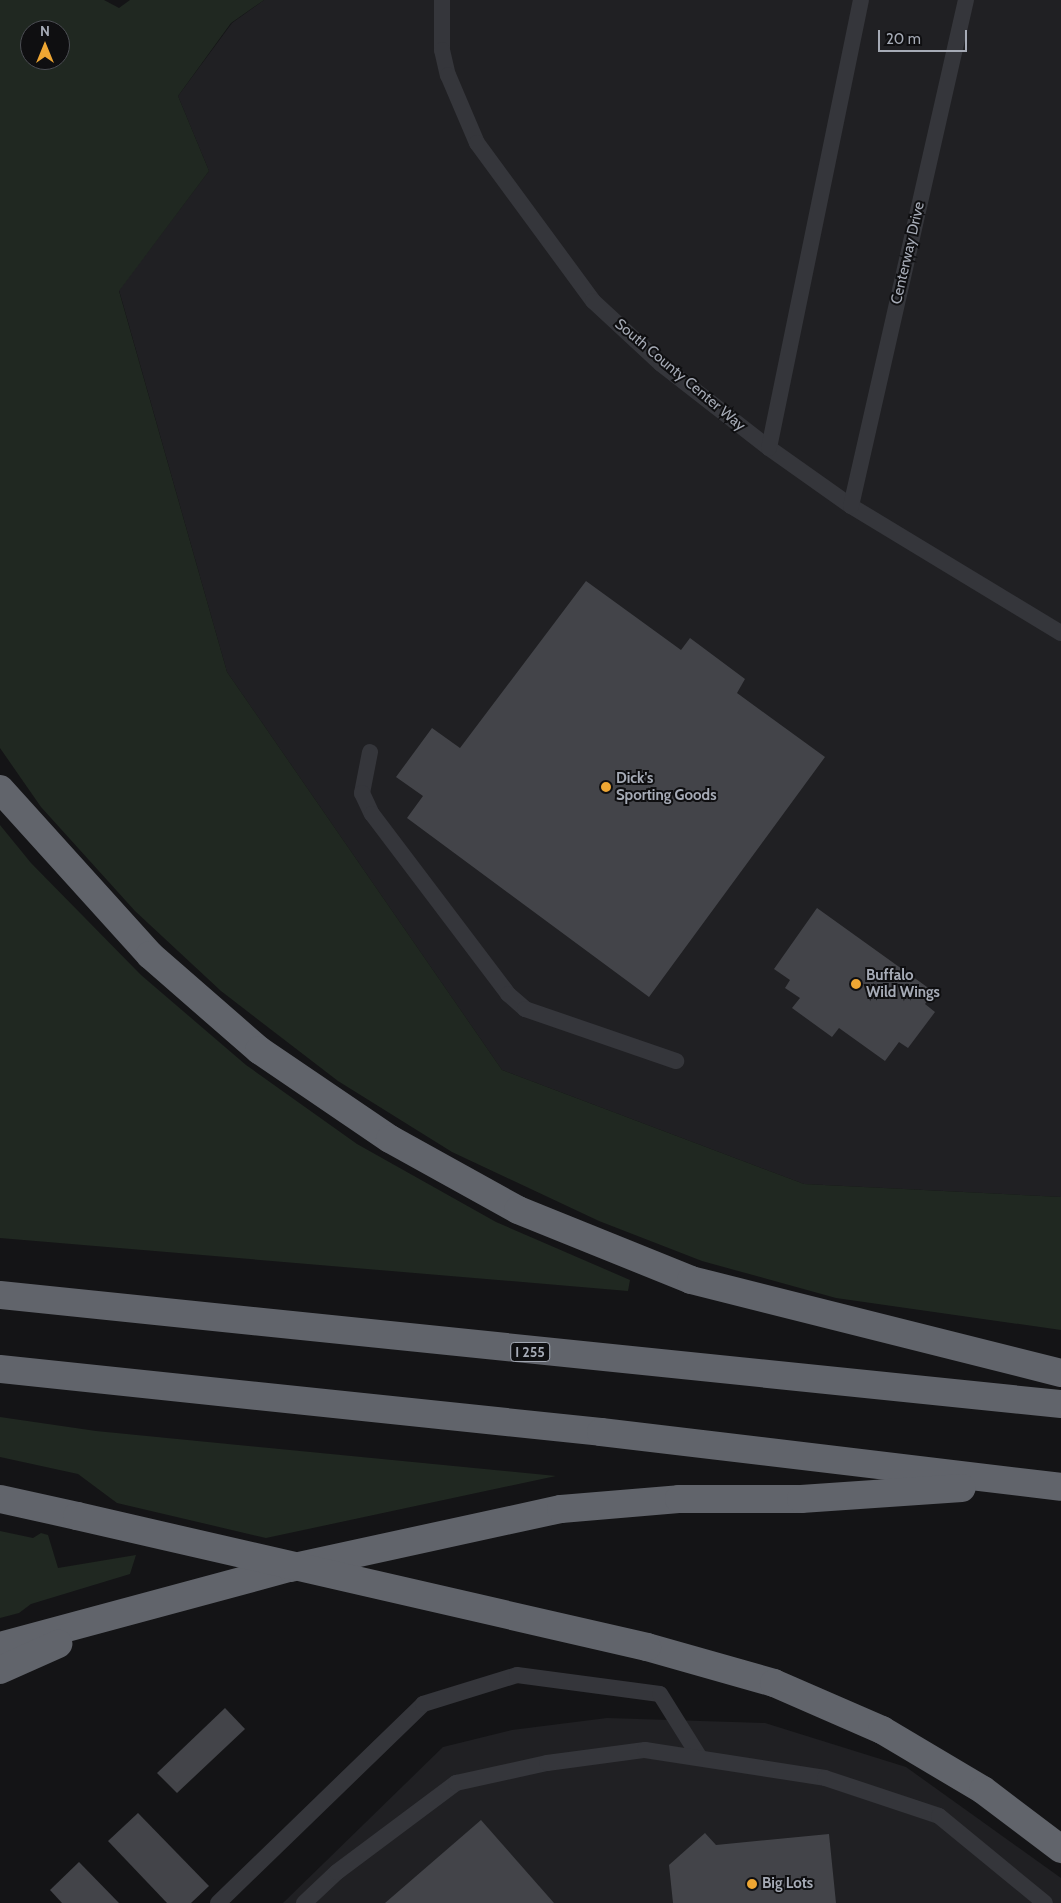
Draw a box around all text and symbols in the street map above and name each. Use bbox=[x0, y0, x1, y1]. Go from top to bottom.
north arrow bbox=[20, 20, 70, 70]
scale bar bbox=[881, 20, 970, 52]
text: N bbox=[40, 22, 50, 40]
text: 20 m bbox=[886, 30, 921, 48]
street label: Centerway Drive bbox=[887, 200, 929, 306]
street label: South County Center Way bbox=[611, 315, 749, 435]
place label: Dick's Sporting Goods bbox=[616, 769, 717, 804]
marker: Dick's Sporting Goods bbox=[600, 781, 612, 793]
place label: Buffalo Wild Wings bbox=[866, 966, 940, 1001]
marker: Buffalo Wild Wings bbox=[850, 978, 862, 990]
road number: I 255 bbox=[510, 1340, 550, 1364]
place label: Big Lots bbox=[762, 1875, 813, 1893]
marker: Big Lots bbox=[746, 1878, 758, 1890]

